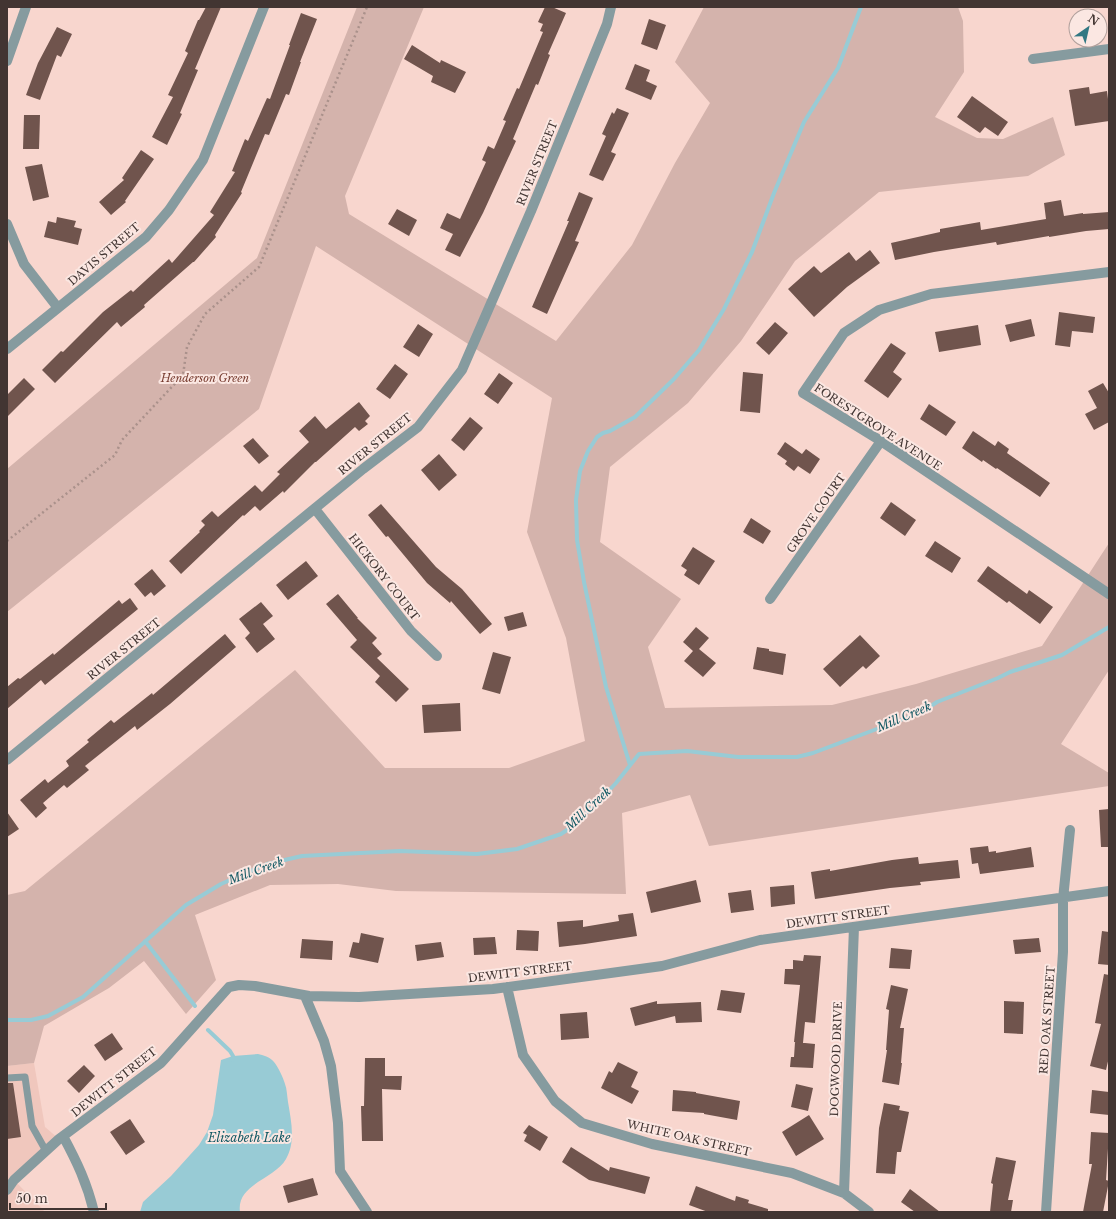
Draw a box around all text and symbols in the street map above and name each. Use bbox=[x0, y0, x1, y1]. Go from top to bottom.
north arrow bbox=[1068, 8, 1108, 48]
text: N bbox=[1085, 11, 1102, 29]
street label: RIVER STREET bbox=[514, 118, 561, 208]
street label: DAVIS STREET bbox=[65, 220, 143, 288]
park label: Henderson Green bbox=[160, 371, 249, 385]
street label: FORESTGROVE AVENUE bbox=[812, 381, 944, 473]
street label: RIVER STREET bbox=[335, 410, 415, 478]
street label: GROVE COURT bbox=[783, 470, 849, 555]
street label: HICKORY COURT bbox=[346, 531, 422, 623]
street label: RIVER STREET bbox=[84, 615, 164, 683]
water label: Mill Creek bbox=[873, 698, 933, 735]
water label: Mill Creek bbox=[561, 784, 614, 834]
water label: Mill Creek bbox=[225, 854, 285, 888]
street label: DEWITT STREET bbox=[785, 903, 891, 931]
street label: DEWITT STREET bbox=[467, 959, 573, 985]
street label: RED OAK STREET bbox=[1036, 965, 1058, 1075]
street label: DOGWOOD DRIVE bbox=[827, 1001, 845, 1117]
street label: DEWITT STREET bbox=[68, 1044, 160, 1120]
street label: WHITE OAK STREET bbox=[625, 1117, 753, 1159]
water label: Elizabeth Lake bbox=[207, 1130, 291, 1145]
scale bar bbox=[10, 1185, 106, 1211]
text: 50 m bbox=[16, 1191, 48, 1206]

